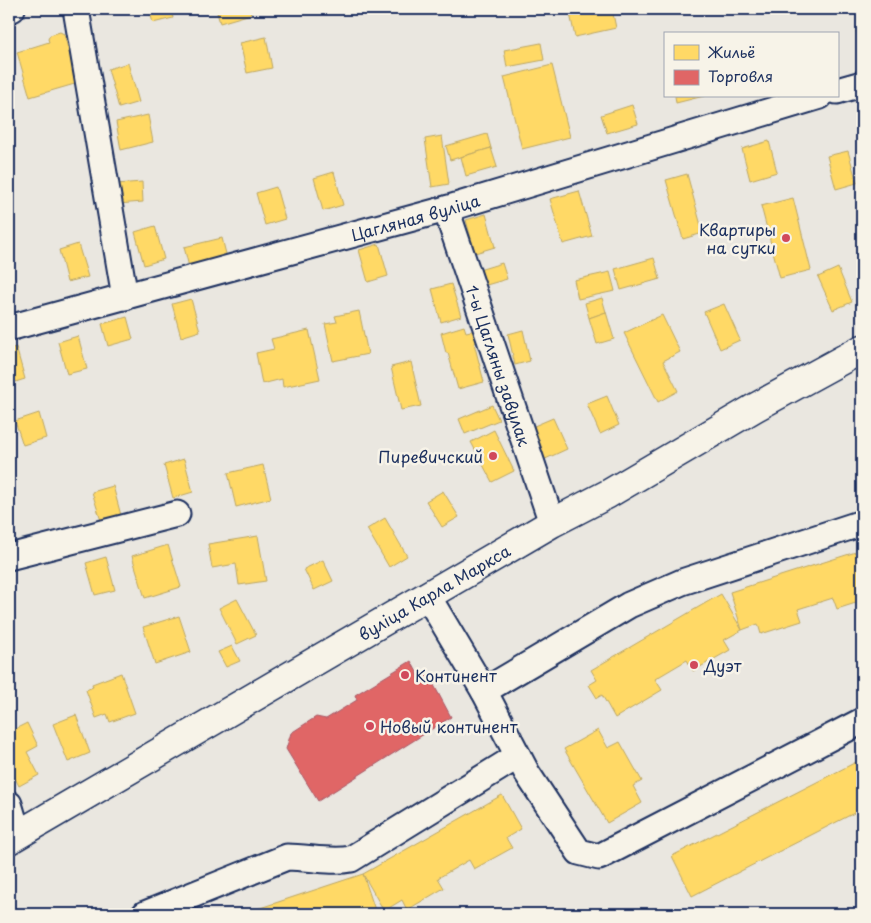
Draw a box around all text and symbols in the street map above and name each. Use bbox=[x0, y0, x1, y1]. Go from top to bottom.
legend bbox=[664, 32, 838, 98]
text: Жильё bbox=[707, 40, 755, 63]
text: Торговля bbox=[708, 64, 773, 87]
street label: Цагляная вуліца bbox=[348, 187, 483, 246]
place label: Квартиры на сутки bbox=[699, 217, 776, 259]
marker: Квартиры на сутки bbox=[780, 232, 792, 244]
street label: 1-ы Цагляны завулак bbox=[460, 282, 537, 450]
place label: Пиревичский bbox=[378, 444, 483, 468]
marker: Пиревичский bbox=[487, 450, 499, 462]
street label: вуліца Карла Маркса bbox=[353, 538, 514, 646]
place label: Дуэт bbox=[703, 653, 742, 677]
marker: Дуэт bbox=[688, 659, 700, 671]
place label: Континент bbox=[415, 663, 497, 687]
marker: Континент bbox=[399, 669, 411, 681]
place label: Новый континент bbox=[380, 714, 518, 738]
marker: Новый континент bbox=[364, 720, 376, 732]

